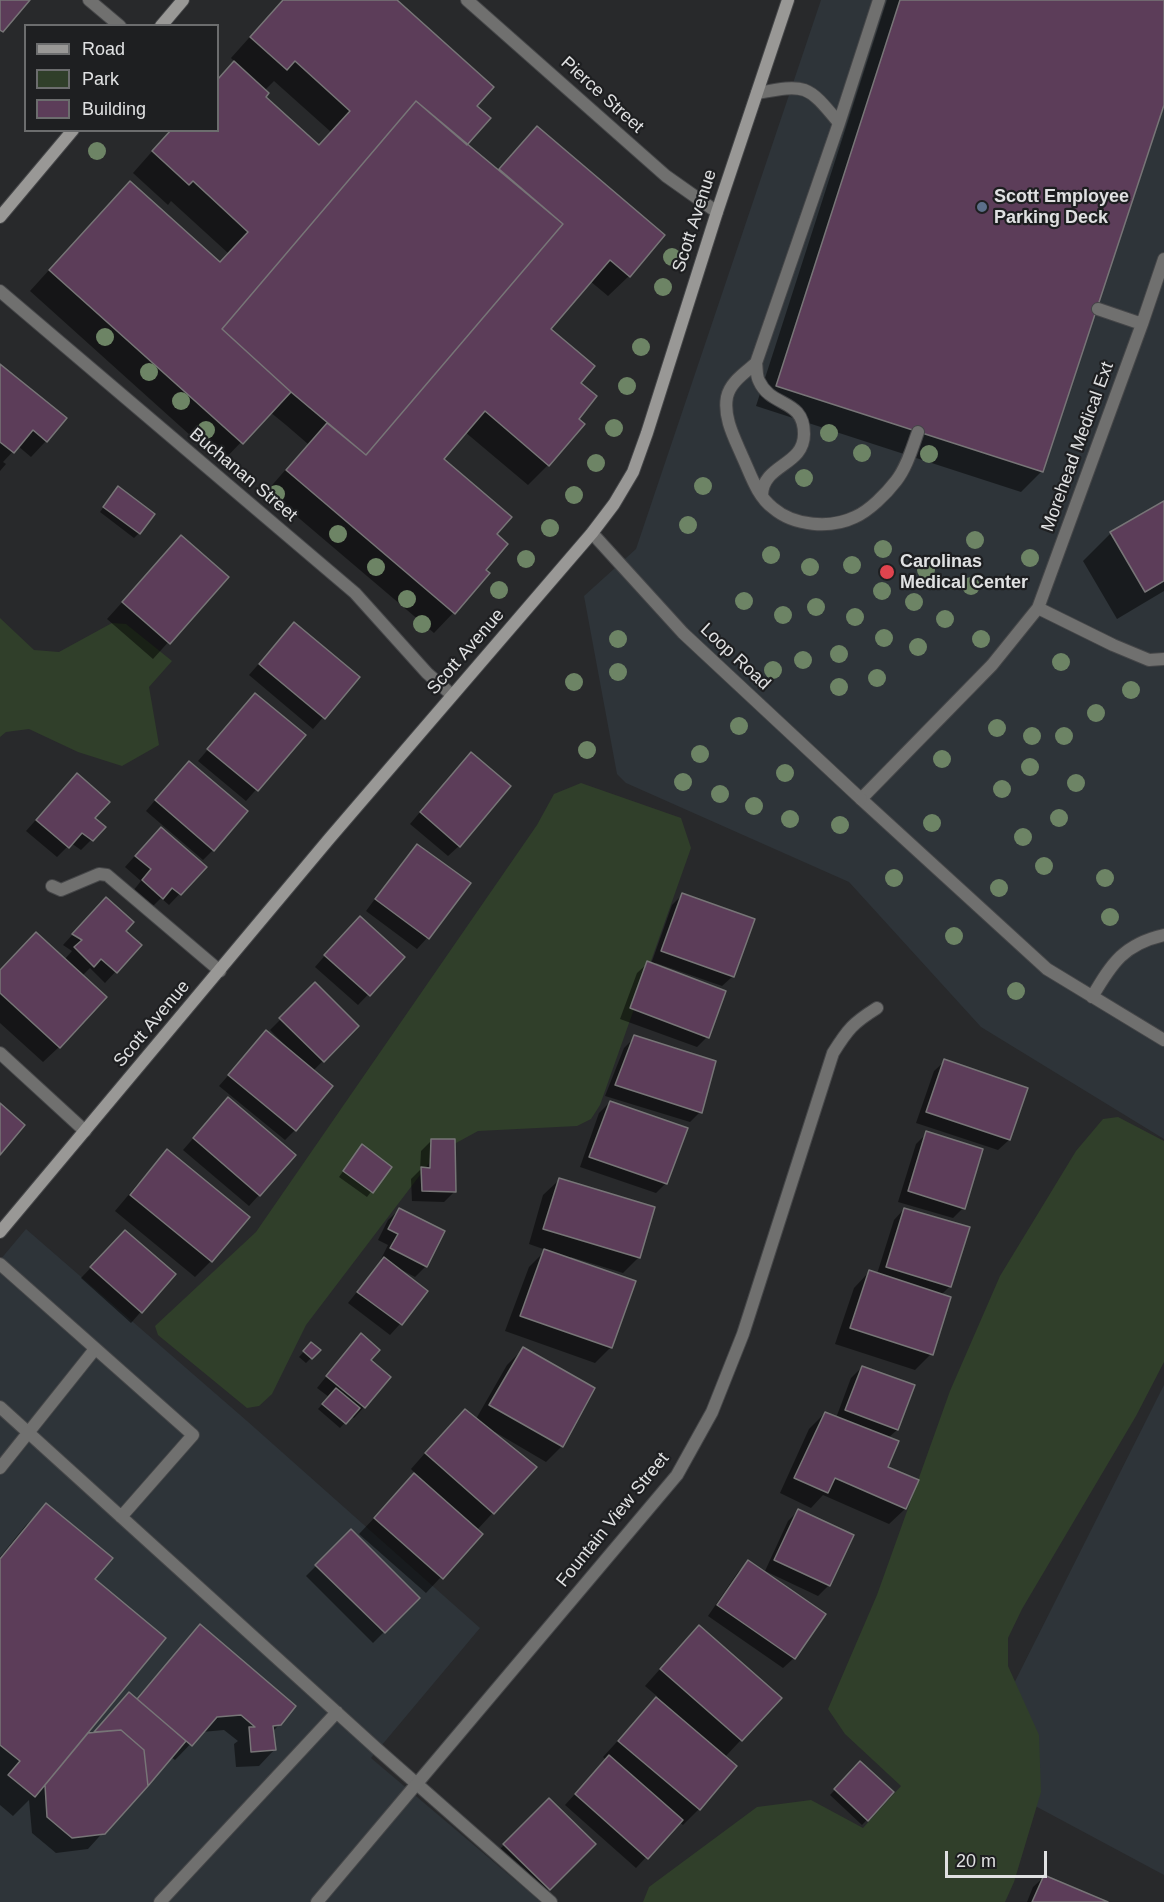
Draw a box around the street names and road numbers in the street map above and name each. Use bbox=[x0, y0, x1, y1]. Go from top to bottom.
street label: Pierce Street bbox=[556, 52, 648, 138]
street label: Scott Avenue bbox=[668, 167, 722, 275]
street label: Morehead Medical Ext bbox=[1037, 359, 1119, 535]
street label: Buchanan Street bbox=[185, 424, 301, 526]
street label: Scott Avenue bbox=[423, 605, 509, 699]
street label: Loop Road bbox=[695, 619, 775, 695]
street label: Scott Avenue bbox=[109, 976, 195, 1072]
street label: Fountain View Street bbox=[552, 1448, 674, 1592]

